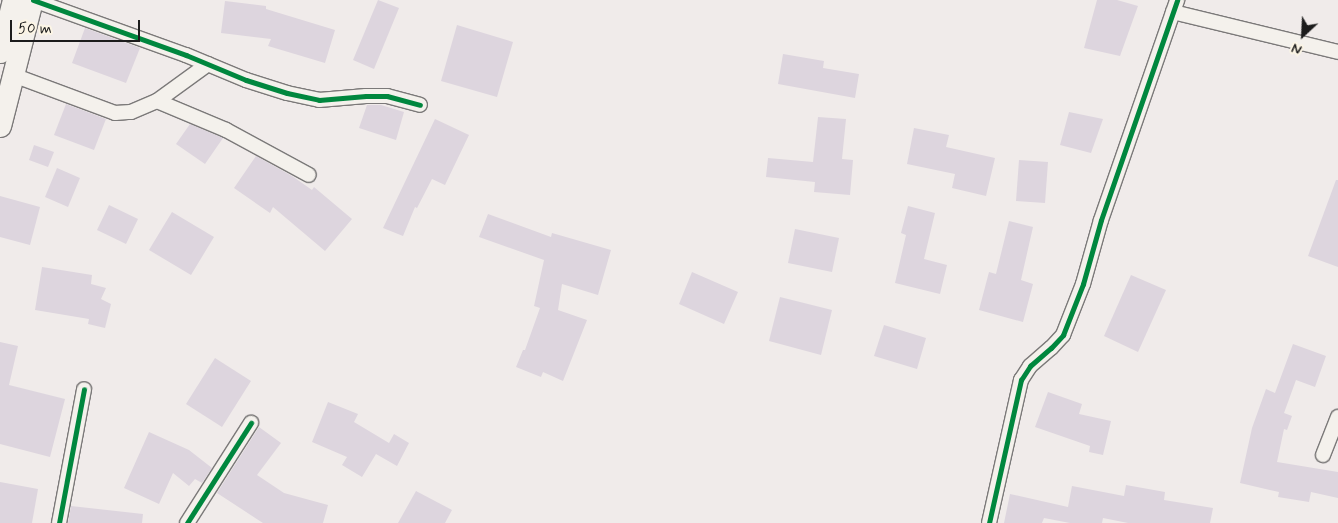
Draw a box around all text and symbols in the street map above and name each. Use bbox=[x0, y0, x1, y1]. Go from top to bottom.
scale bar bbox=[12, 10, 142, 42]
north arrow bbox=[1278, 10, 1328, 60]
text: 50 m bbox=[18, 19, 52, 39]
text: N bbox=[1289, 38, 1305, 59]

